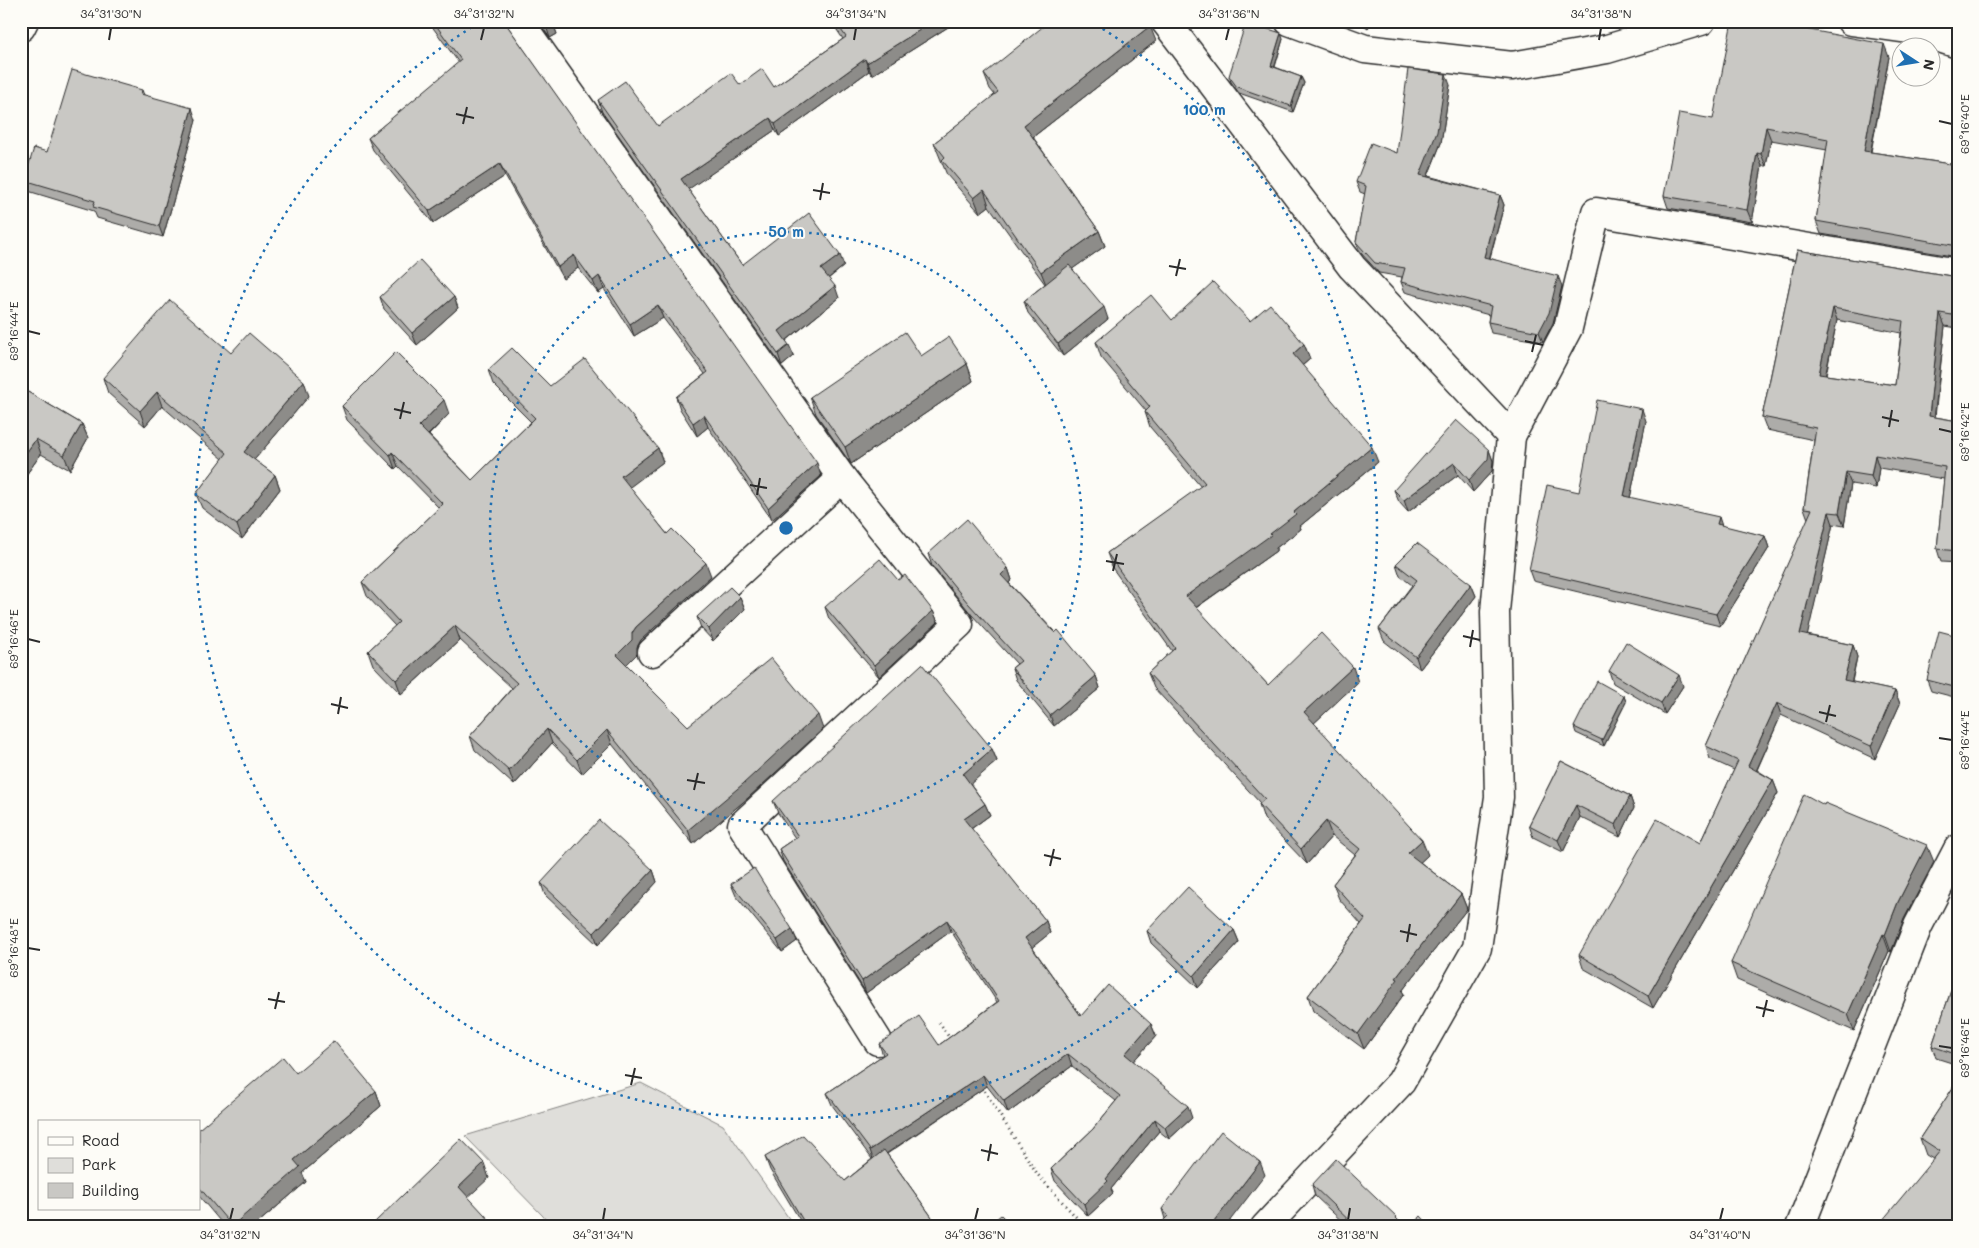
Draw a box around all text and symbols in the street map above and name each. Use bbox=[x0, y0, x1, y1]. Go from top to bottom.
text: 34°31'30"N bbox=[80, 5, 142, 21]
text: 34°31'32"N bbox=[454, 5, 514, 21]
text: 34°31'34"N bbox=[826, 5, 886, 21]
text: 34°31'36"N bbox=[1198, 5, 1260, 21]
text: 34°31'38"N bbox=[1570, 5, 1632, 21]
north arrow bbox=[1892, 38, 1942, 88]
text: N bbox=[1919, 58, 1940, 72]
text: 69°16'40"E bbox=[1956, 94, 1972, 154]
text: 100 m bbox=[1182, 99, 1226, 119]
text: 50 m bbox=[768, 221, 804, 241]
text: 69°16'44"E bbox=[5, 301, 21, 361]
text: 69°16'42"E bbox=[1956, 402, 1972, 462]
centre of rings bbox=[777, 519, 795, 537]
text: 69°16'46"E bbox=[5, 609, 21, 669]
text: 69°16'44"E bbox=[1956, 710, 1972, 770]
text: 69°16'48"E bbox=[5, 918, 21, 978]
text: 69°16'46"E bbox=[1956, 1018, 1972, 1078]
legend bbox=[38, 1120, 200, 1210]
text: Road bbox=[82, 1130, 119, 1150]
text: Park bbox=[82, 1154, 116, 1174]
text: Building bbox=[82, 1180, 139, 1200]
text: 34°31'32"N bbox=[200, 1226, 260, 1242]
text: 34°31'34"N bbox=[573, 1226, 633, 1242]
text: 34°31'36"N bbox=[944, 1226, 1006, 1242]
text: 34°31'38"N bbox=[1317, 1226, 1379, 1242]
text: 34°31'40"N bbox=[1689, 1226, 1751, 1242]

